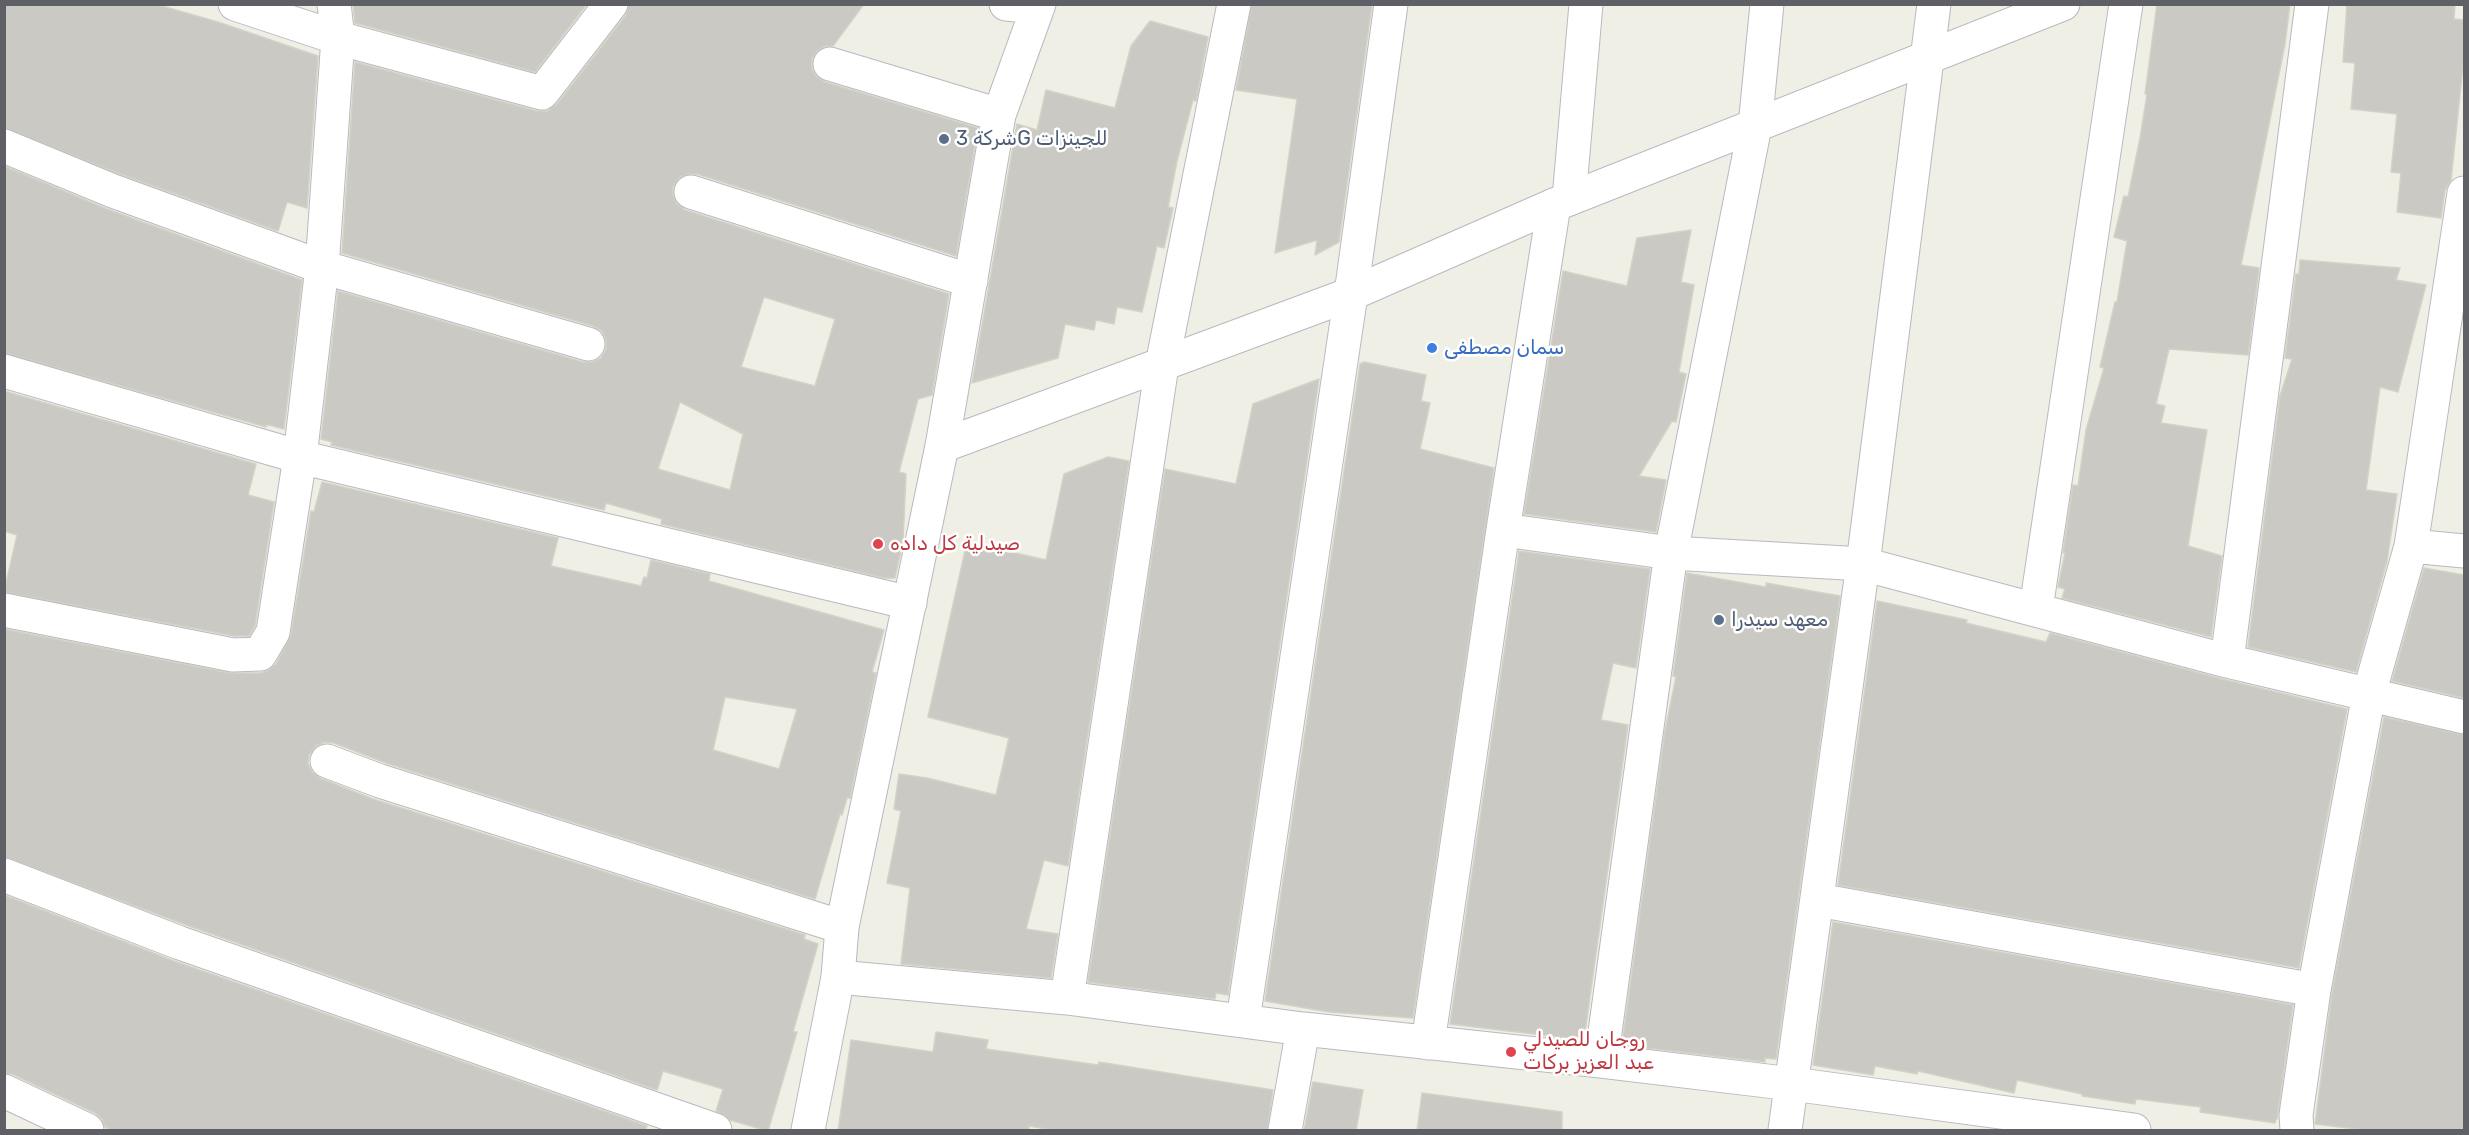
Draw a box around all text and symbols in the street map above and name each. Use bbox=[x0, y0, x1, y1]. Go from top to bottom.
place label: شركة 3G للجينزات bbox=[956, 127, 1108, 151]
marker: شركة 3G للجينزات bbox=[937, 132, 951, 146]
place label: سمان مصطفى bbox=[1444, 336, 1564, 360]
marker: سمان مصطفى bbox=[1425, 341, 1439, 355]
place label: صيدلية كل داده bbox=[890, 532, 1020, 556]
marker: صيدلية كل داده bbox=[871, 537, 885, 551]
place label: معهد سيدرا bbox=[1731, 608, 1828, 632]
marker: معهد سيدرا bbox=[1712, 613, 1726, 627]
place label: روجان للصيدلي عبد العزيز بركات bbox=[1523, 1028, 1654, 1075]
marker: روجان للصيدلي عبد العزيز بركات bbox=[1504, 1045, 1518, 1059]

